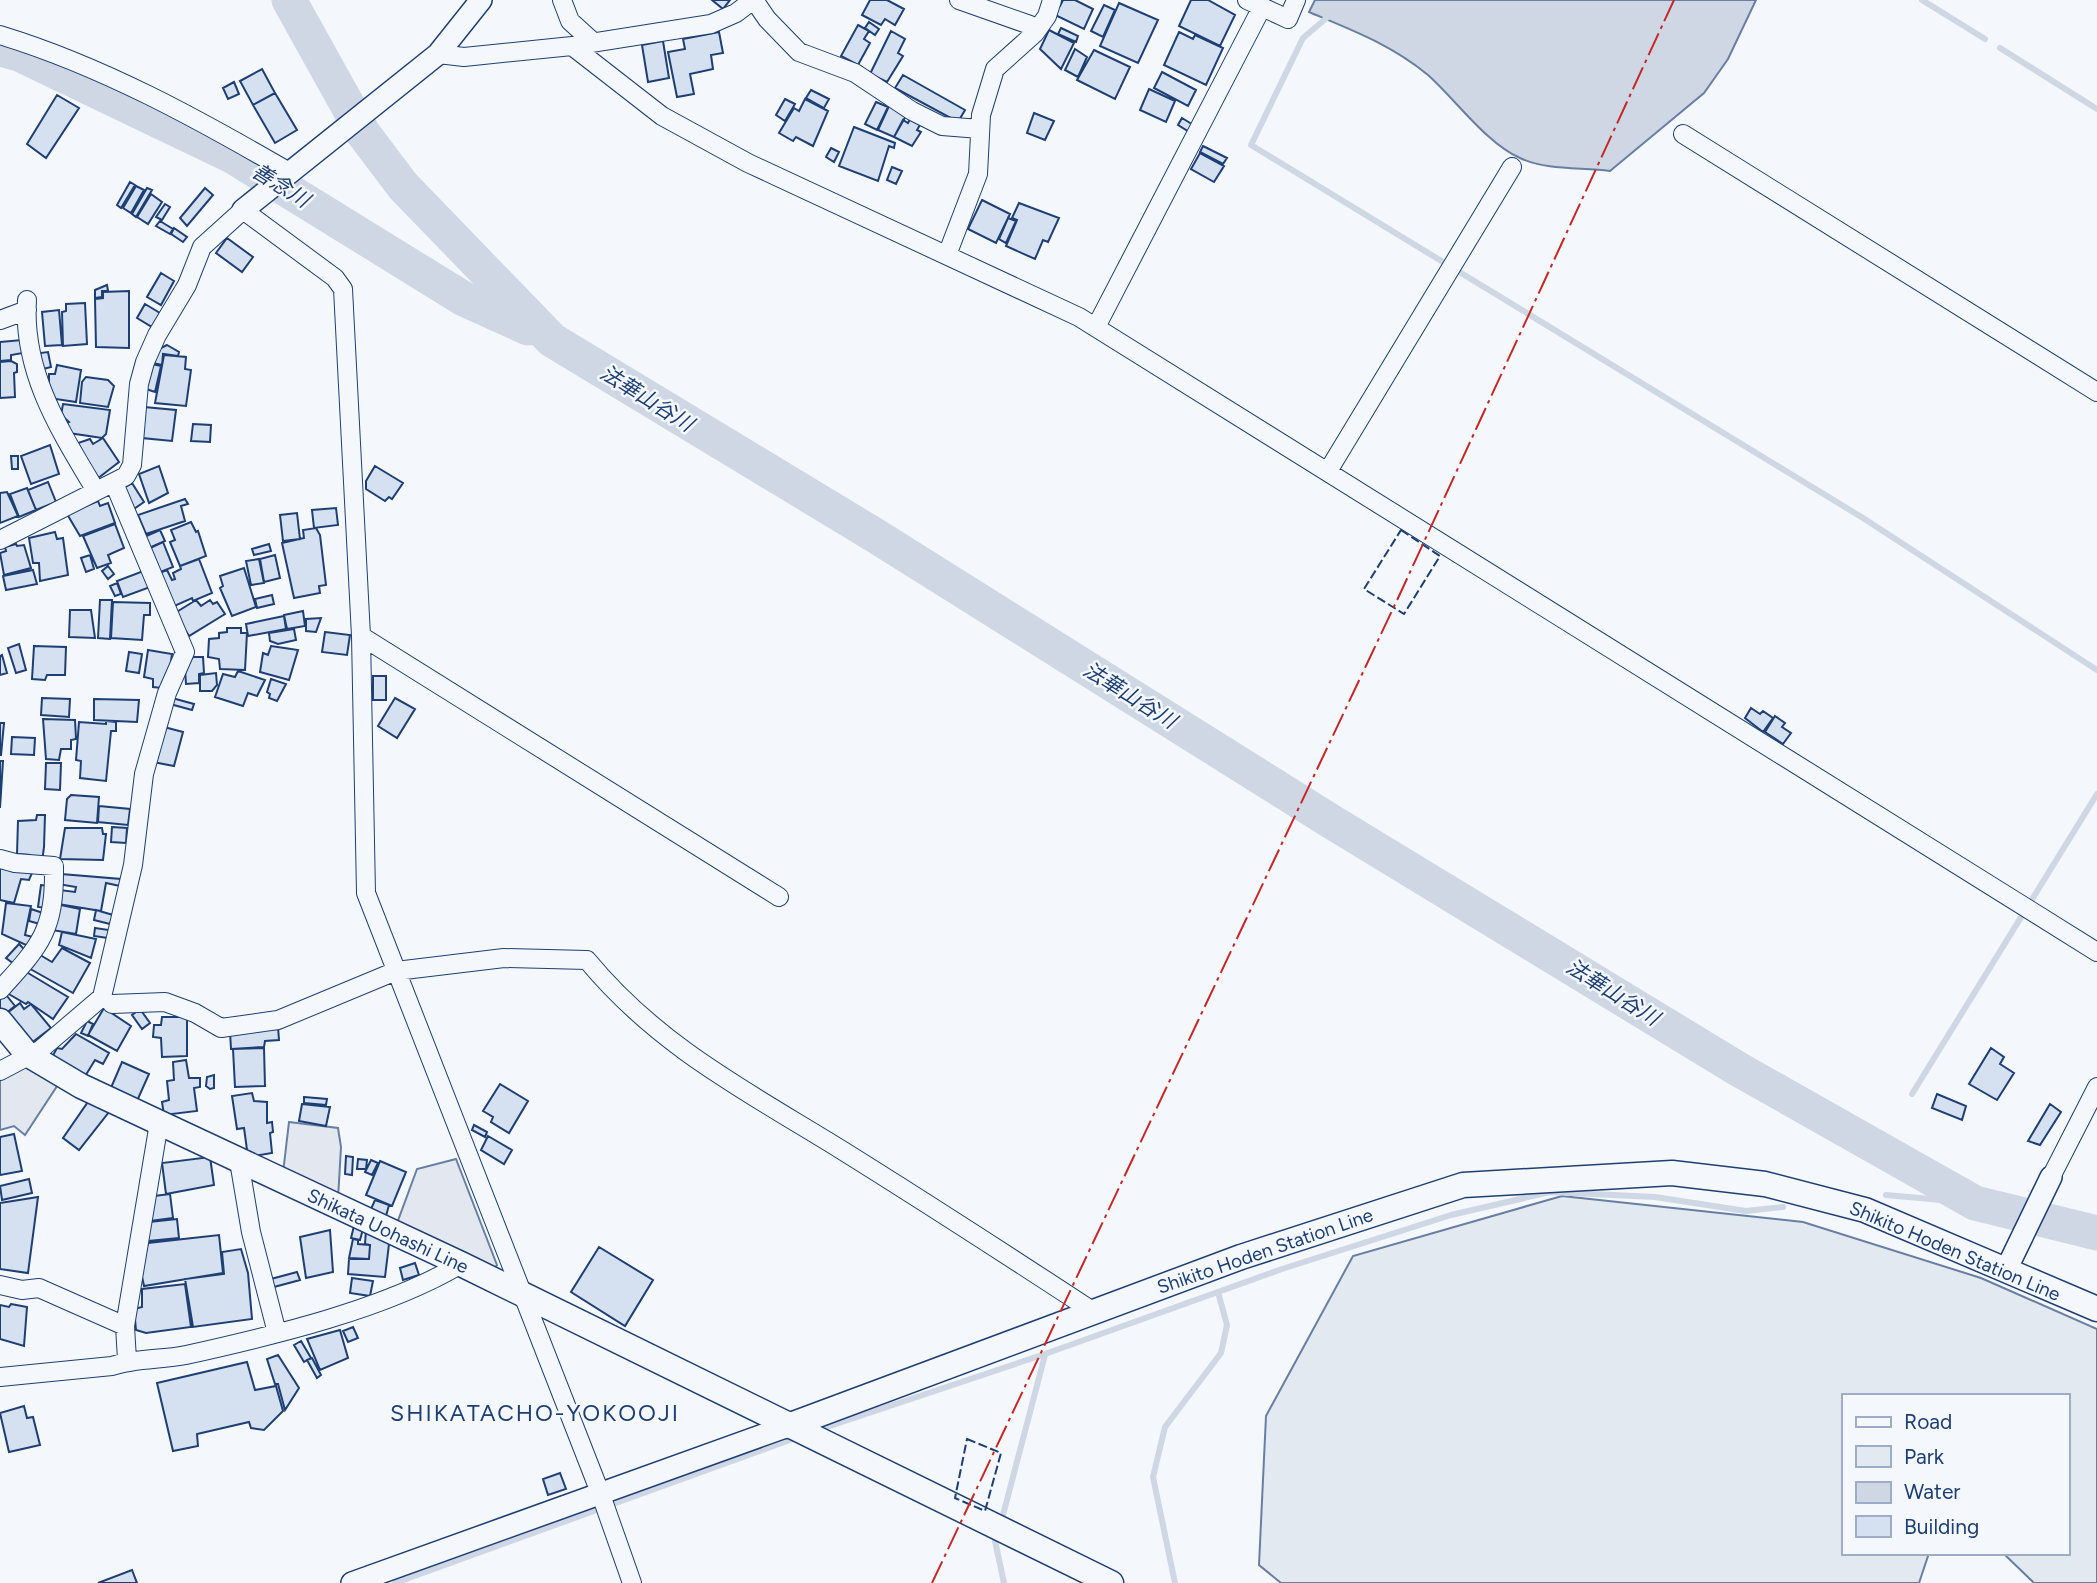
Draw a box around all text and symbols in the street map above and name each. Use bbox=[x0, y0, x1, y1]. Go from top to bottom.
water label: 善念川 bbox=[248, 158, 316, 213]
water label: 法華山谷川 bbox=[596, 360, 700, 437]
water label: 法華山谷川 bbox=[1079, 657, 1183, 734]
water label: 法華山谷川 bbox=[1562, 954, 1666, 1031]
street label: Shikata Uohashi Line bbox=[304, 1183, 472, 1279]
street label: Shikito Hoden Station Line bbox=[1846, 1196, 2064, 1306]
street label: Shikito Hoden Station Line bbox=[1154, 1203, 1376, 1299]
legend bbox=[1842, 1394, 2069, 1555]
district label: SHIKATACHO-YOKOOJI bbox=[390, 1399, 680, 1427]
text: Road bbox=[1904, 1409, 1952, 1434]
text: Park bbox=[1904, 1444, 1945, 1469]
text: Water bbox=[1904, 1479, 1960, 1504]
text: Building bbox=[1904, 1514, 1979, 1539]

